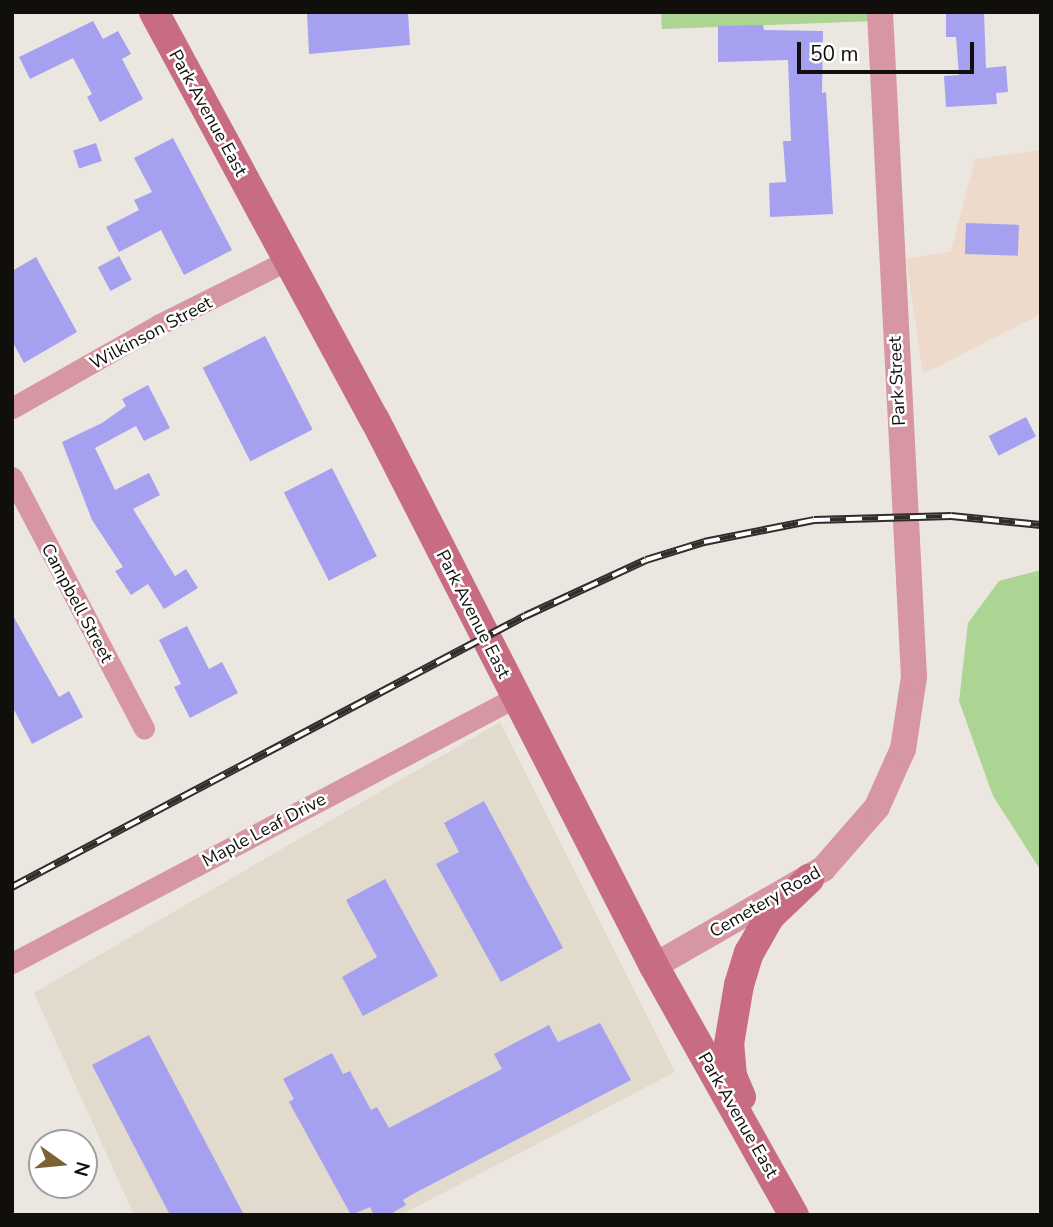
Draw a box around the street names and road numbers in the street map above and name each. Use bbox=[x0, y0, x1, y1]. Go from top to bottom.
street label: Park Avenue East bbox=[164, 46, 252, 180]
street label: Wilkinson Street bbox=[86, 292, 216, 374]
street label: Park Street bbox=[884, 336, 910, 426]
street label: Campbell Street bbox=[37, 540, 117, 666]
street label: Park Avenue East bbox=[431, 546, 515, 682]
street label: Maple Leaf Drive bbox=[198, 788, 330, 872]
street label: Cemetery Road bbox=[706, 862, 824, 942]
street label: Park Avenue East bbox=[693, 1048, 783, 1182]

